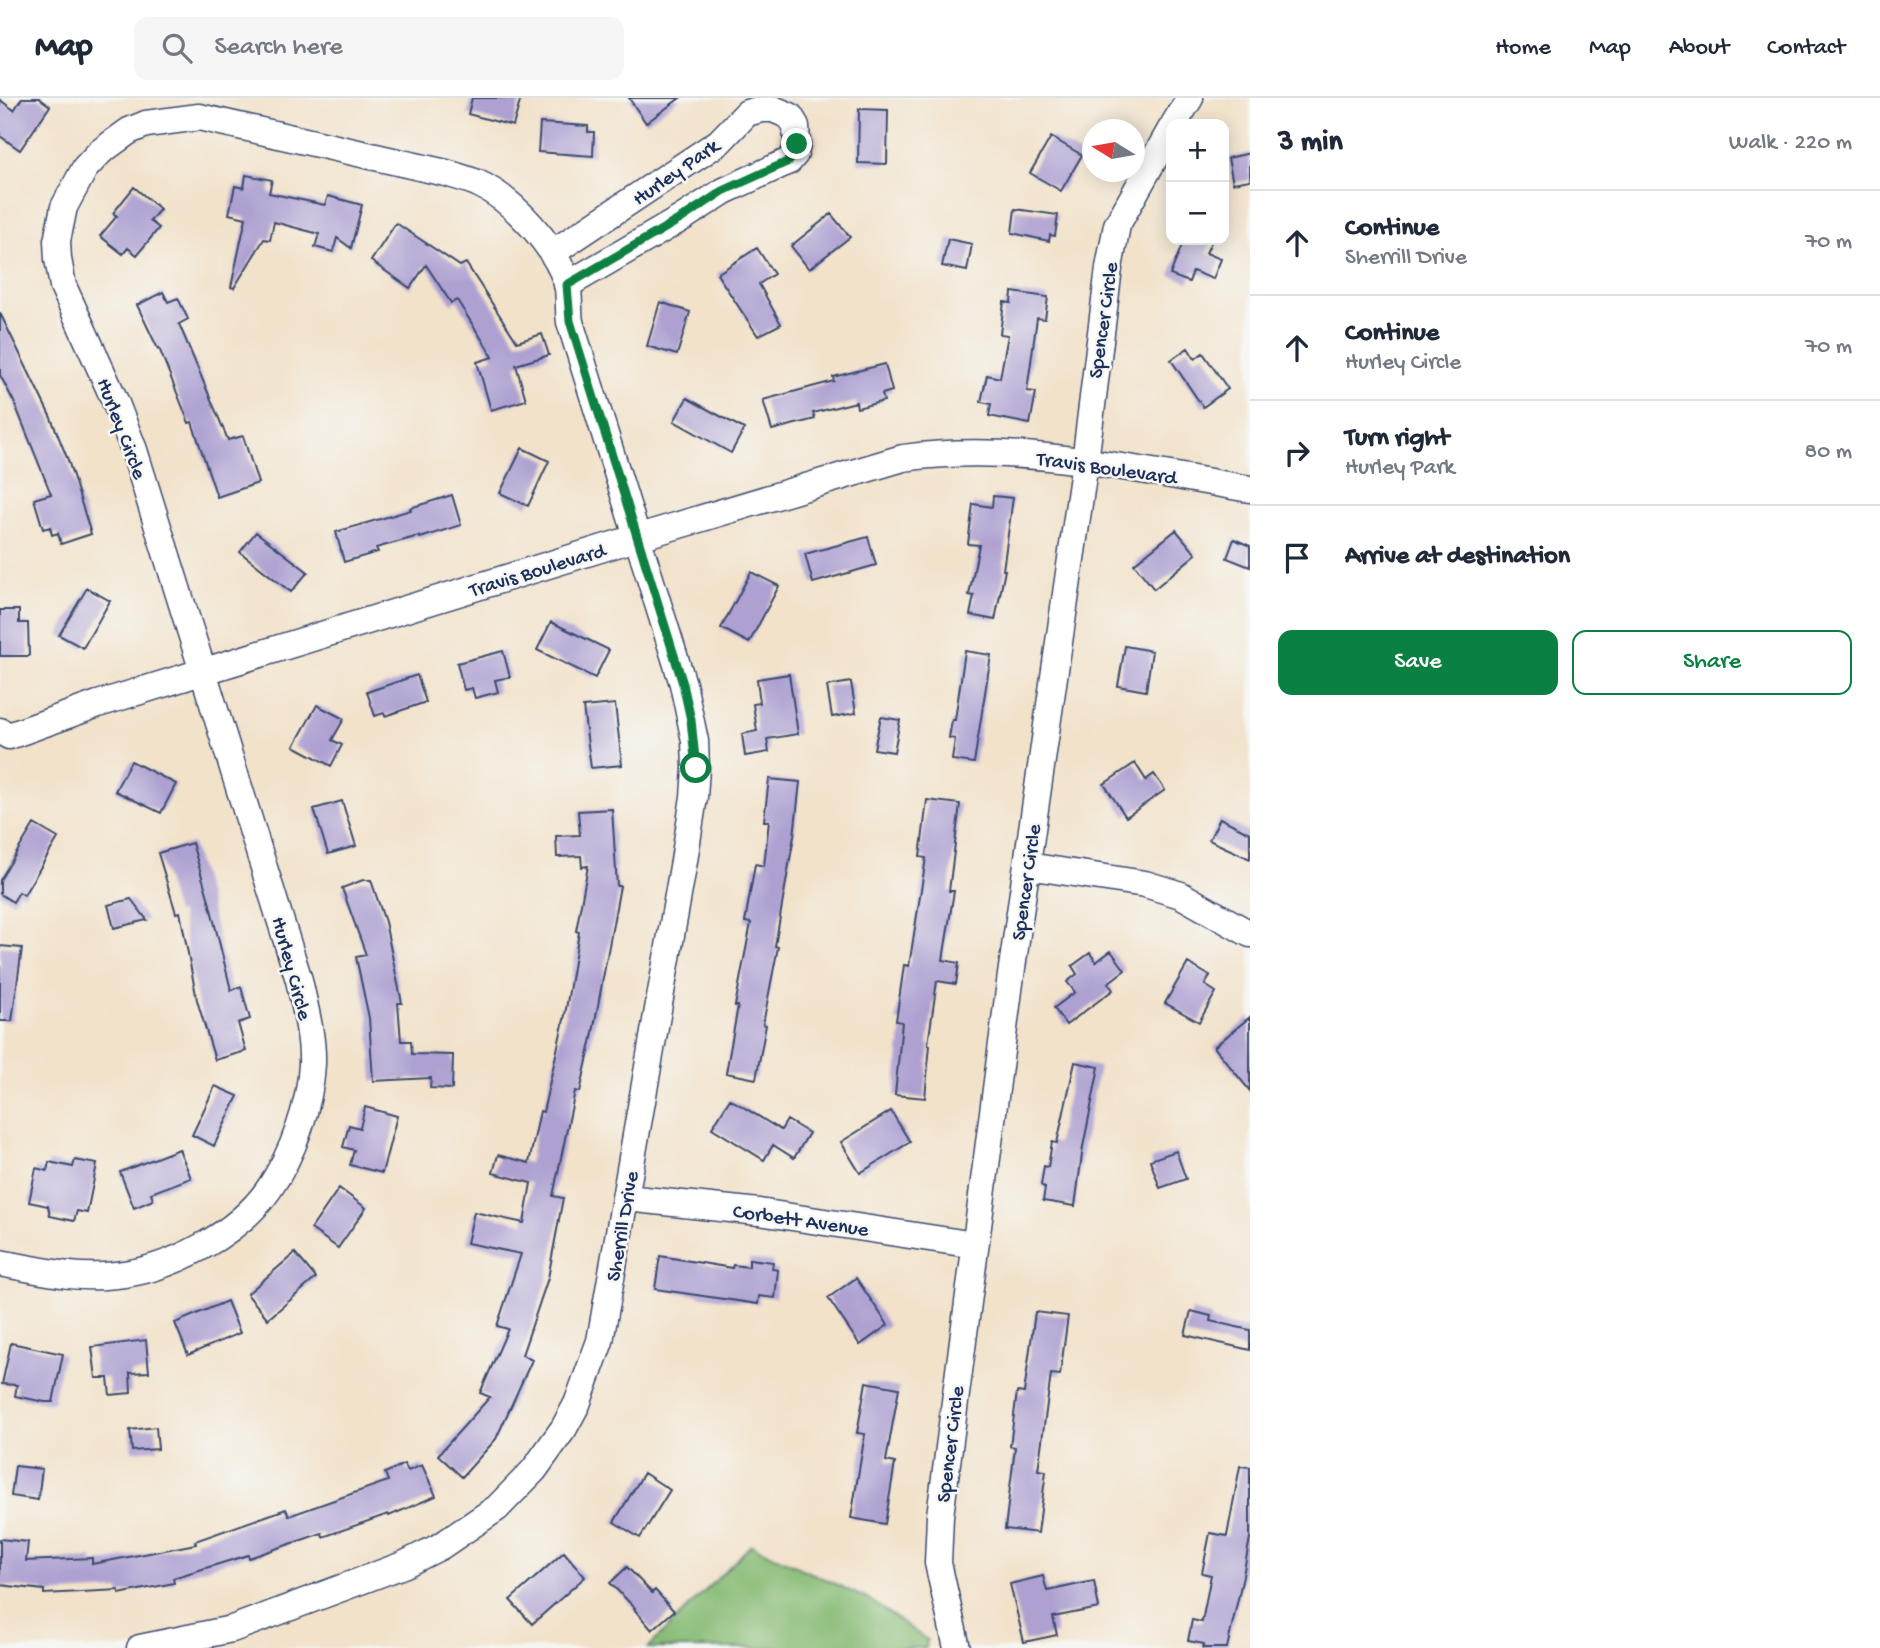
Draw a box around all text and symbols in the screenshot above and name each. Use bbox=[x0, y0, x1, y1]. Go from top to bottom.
search box bbox=[134, 17, 624, 80]
text: Map bbox=[35, 29, 92, 67]
icon: search bbox=[158, 29, 196, 67]
text: Search here bbox=[214, 33, 343, 64]
text: Home bbox=[1495, 34, 1551, 63]
text: Map bbox=[1589, 34, 1631, 63]
text: About bbox=[1669, 34, 1729, 63]
text: Contact bbox=[1767, 34, 1845, 63]
north arrow bbox=[1082, 119, 1145, 182]
map controls bbox=[1166, 119, 1229, 245]
button: + bbox=[1166, 119, 1229, 182]
text: 3 min bbox=[1278, 126, 1343, 161]
route end bbox=[781, 128, 812, 159]
text: Walk · 220 m bbox=[1729, 130, 1852, 157]
street label: Hurley Park bbox=[629, 133, 727, 213]
button: − bbox=[1166, 182, 1229, 245]
text: Continue bbox=[1345, 214, 1439, 245]
icon: ahead bbox=[1278, 224, 1316, 262]
text: 70 m bbox=[1805, 229, 1852, 256]
text: Sherrill Drive bbox=[1345, 245, 1467, 272]
street label: Spencer Circle bbox=[1085, 260, 1126, 380]
text: Continue bbox=[1345, 319, 1439, 350]
icon: ahead bbox=[1278, 329, 1316, 367]
text: 70 m bbox=[1805, 334, 1852, 361]
text: Hurley Circle bbox=[1345, 350, 1461, 377]
street label: Hurley Circle bbox=[89, 375, 151, 484]
text: Turn right bbox=[1345, 424, 1449, 455]
icon: right bbox=[1278, 434, 1316, 472]
text: 80 m bbox=[1805, 439, 1852, 466]
street label: Travis Boulevard bbox=[1034, 448, 1180, 493]
text: Hurley Park bbox=[1345, 455, 1455, 482]
street label: Travis Boulevard bbox=[466, 539, 611, 605]
icon: arrive bbox=[1278, 539, 1316, 577]
text: Arrive at destination bbox=[1345, 542, 1570, 573]
button: Save bbox=[1278, 630, 1558, 695]
button: Share bbox=[1572, 630, 1852, 695]
route start bbox=[680, 752, 711, 783]
street label: Spencer Circle bbox=[1008, 822, 1049, 942]
street label: Hurley Circle bbox=[264, 914, 316, 1024]
street label: Sherrill Drive bbox=[602, 1169, 647, 1284]
street label: Corbett Avenue bbox=[731, 1201, 871, 1245]
street label: Spencer Circle bbox=[933, 1384, 972, 1504]

